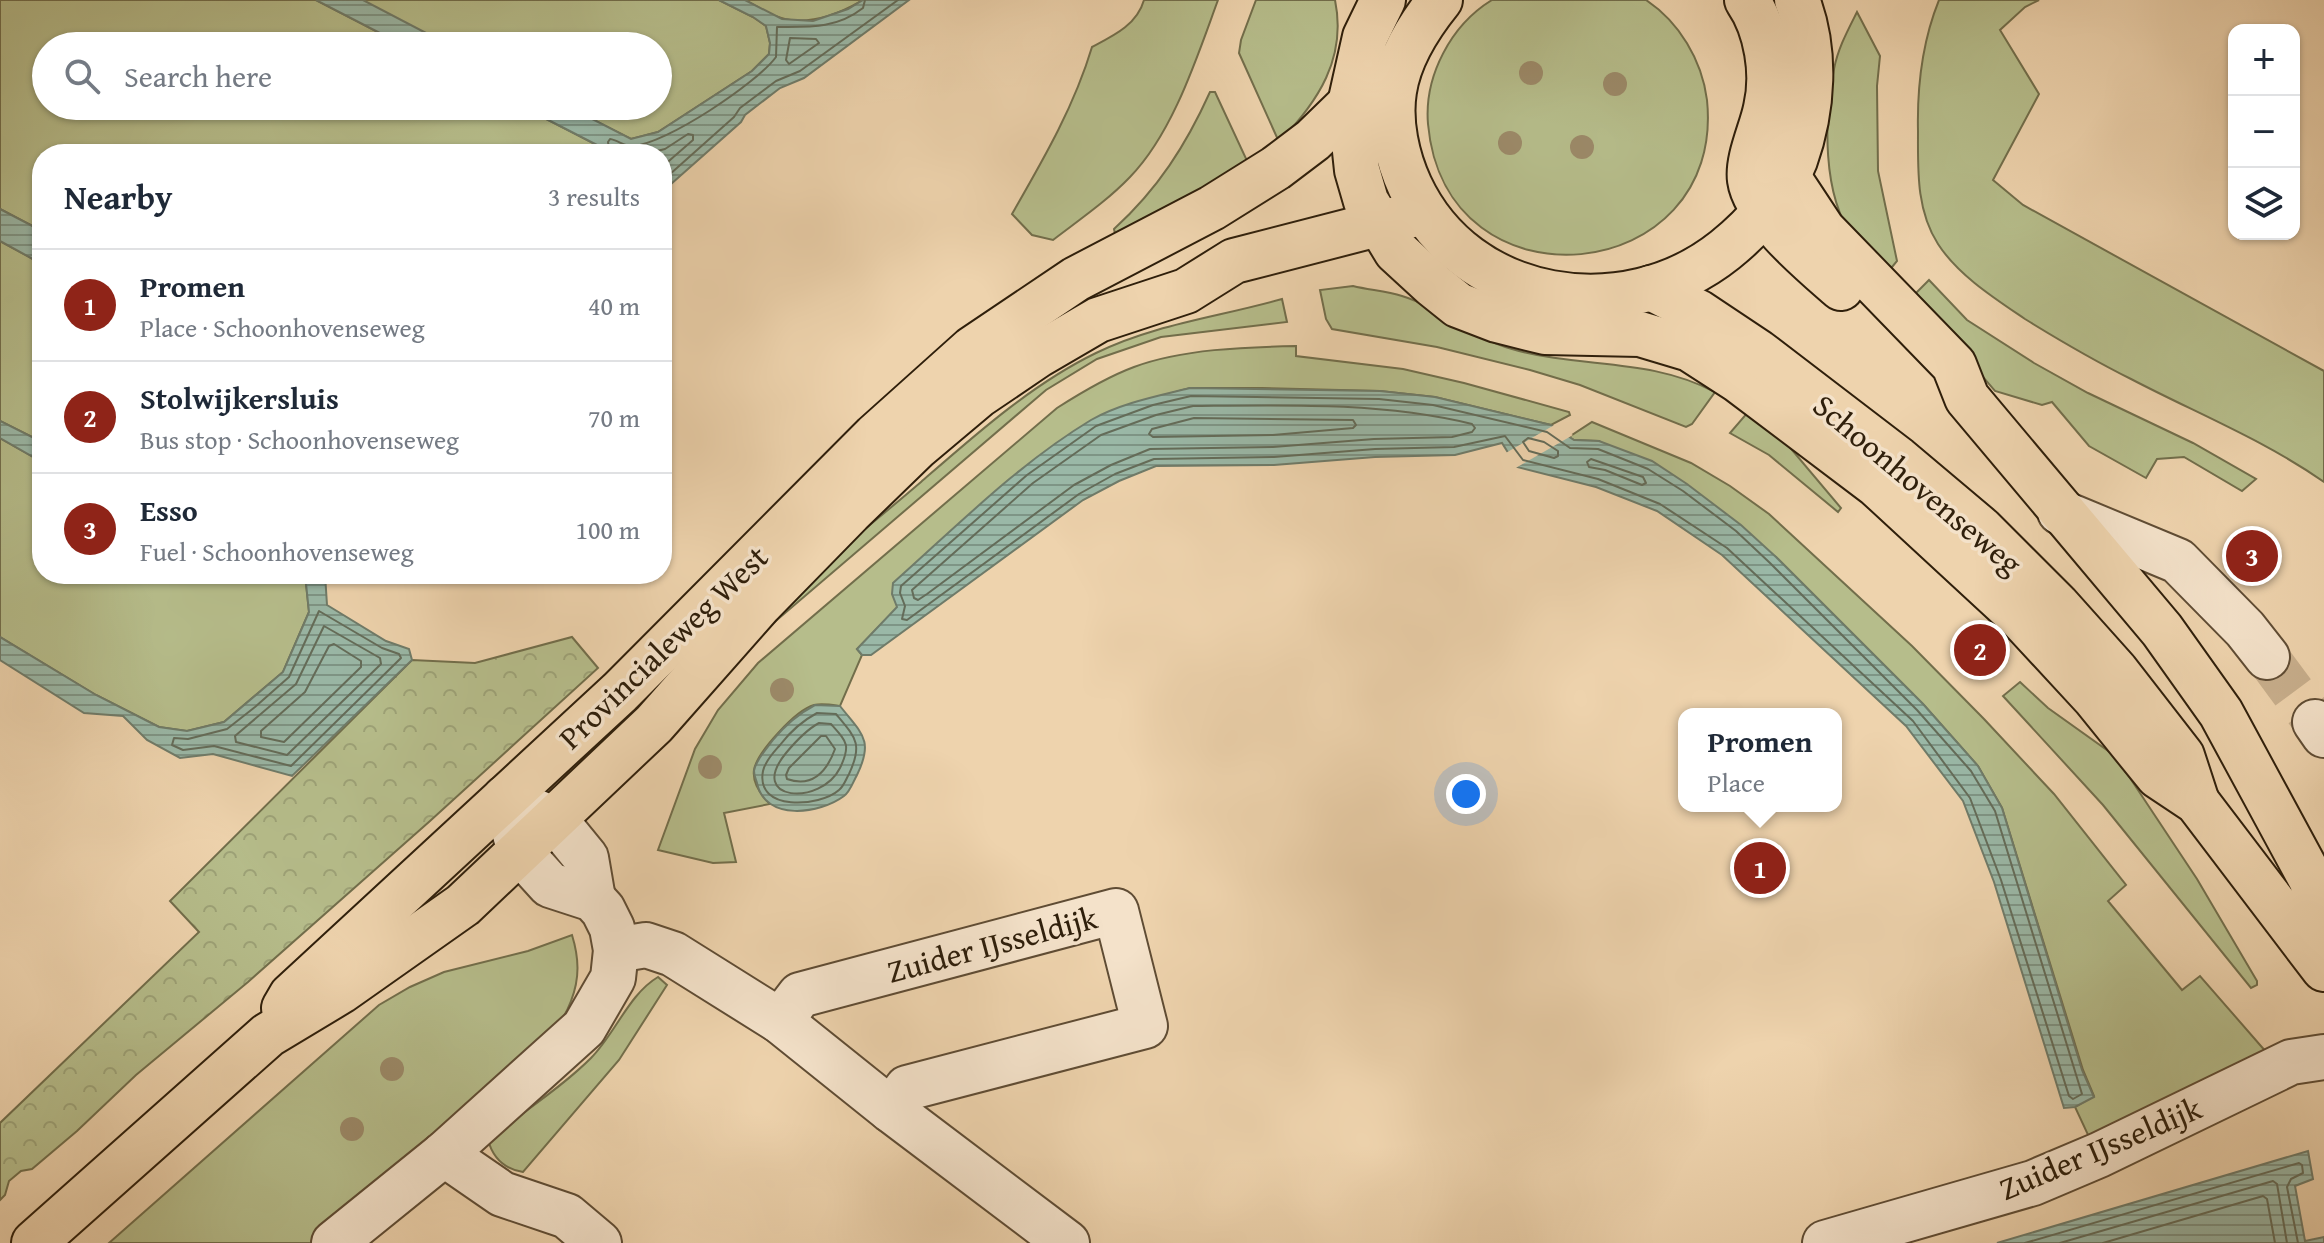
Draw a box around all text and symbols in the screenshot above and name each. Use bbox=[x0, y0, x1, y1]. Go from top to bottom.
map controls bbox=[2228, 24, 2300, 240]
button: + bbox=[2228, 24, 2300, 96]
search box bbox=[32, 32, 672, 120]
icon: search bbox=[60, 54, 104, 98]
text: Search here bbox=[124, 54, 272, 98]
button: − bbox=[2228, 96, 2300, 168]
button: layers bbox=[2228, 168, 2300, 240]
text: Nearby bbox=[64, 172, 173, 221]
text: 3 results bbox=[548, 177, 640, 216]
text: Promen bbox=[140, 264, 245, 308]
text: 1 bbox=[83, 286, 97, 325]
text: 40 m bbox=[588, 286, 640, 325]
text: Place · Schoonhovenseweg bbox=[140, 308, 425, 347]
text: Stolwijkersluis bbox=[140, 376, 339, 420]
street label: Schoonhovenseweg bbox=[1803, 382, 2033, 586]
text: 2 bbox=[83, 398, 97, 437]
text: 70 m bbox=[588, 398, 640, 437]
text: Bus stop · Schoonhovenseweg bbox=[140, 420, 459, 459]
text: Esso bbox=[140, 488, 198, 532]
text: 3 bbox=[83, 510, 97, 549]
text: 100 m bbox=[575, 510, 640, 549]
pin: 3 bbox=[2226, 526, 2278, 586]
text: Fuel · Schoonhovenseweg bbox=[140, 532, 414, 571]
street label: Provincialeweg West bbox=[547, 534, 779, 760]
pin: 2 bbox=[1954, 620, 2006, 680]
popup bbox=[1678, 708, 1842, 812]
text: Promen bbox=[1708, 719, 1812, 763]
text: Place bbox=[1708, 763, 1765, 802]
your location bbox=[1446, 774, 1486, 814]
pin: 1 bbox=[1734, 838, 1786, 898]
street label: Zuider IJsseldijk bbox=[882, 893, 1103, 995]
street label: Zuider IJsseldijk bbox=[1991, 1084, 2209, 1212]

